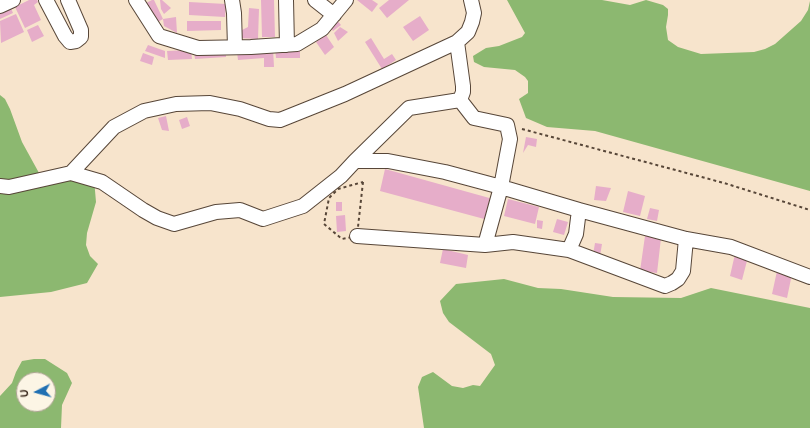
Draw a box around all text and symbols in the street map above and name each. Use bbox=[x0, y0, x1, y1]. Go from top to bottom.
north arrow bbox=[16, 372, 56, 412]
text: U bbox=[18, 389, 31, 398]

